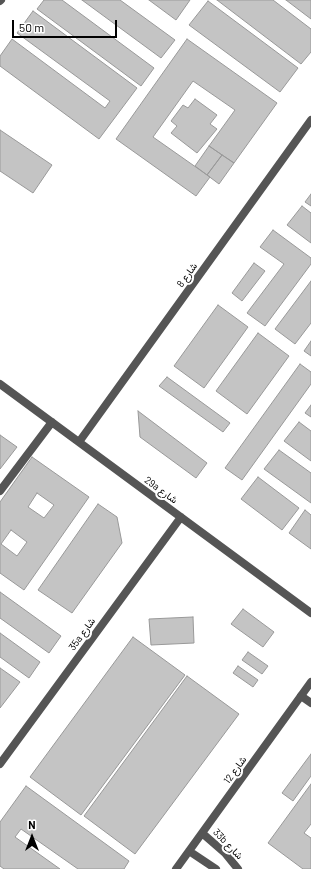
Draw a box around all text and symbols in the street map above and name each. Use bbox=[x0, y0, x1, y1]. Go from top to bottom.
scale bar bbox=[14, 12, 119, 38]
text: 50 m bbox=[19, 20, 44, 34]
street label: شارع 8 bbox=[174, 260, 200, 290]
street label: 29a شارع bbox=[142, 474, 180, 506]
street label: 35a شارع bbox=[66, 615, 98, 653]
street label: شارع 12 bbox=[221, 754, 249, 786]
north arrow bbox=[12, 817, 52, 857]
text: N bbox=[28, 818, 36, 831]
street label: 33b شارع bbox=[211, 826, 245, 862]

